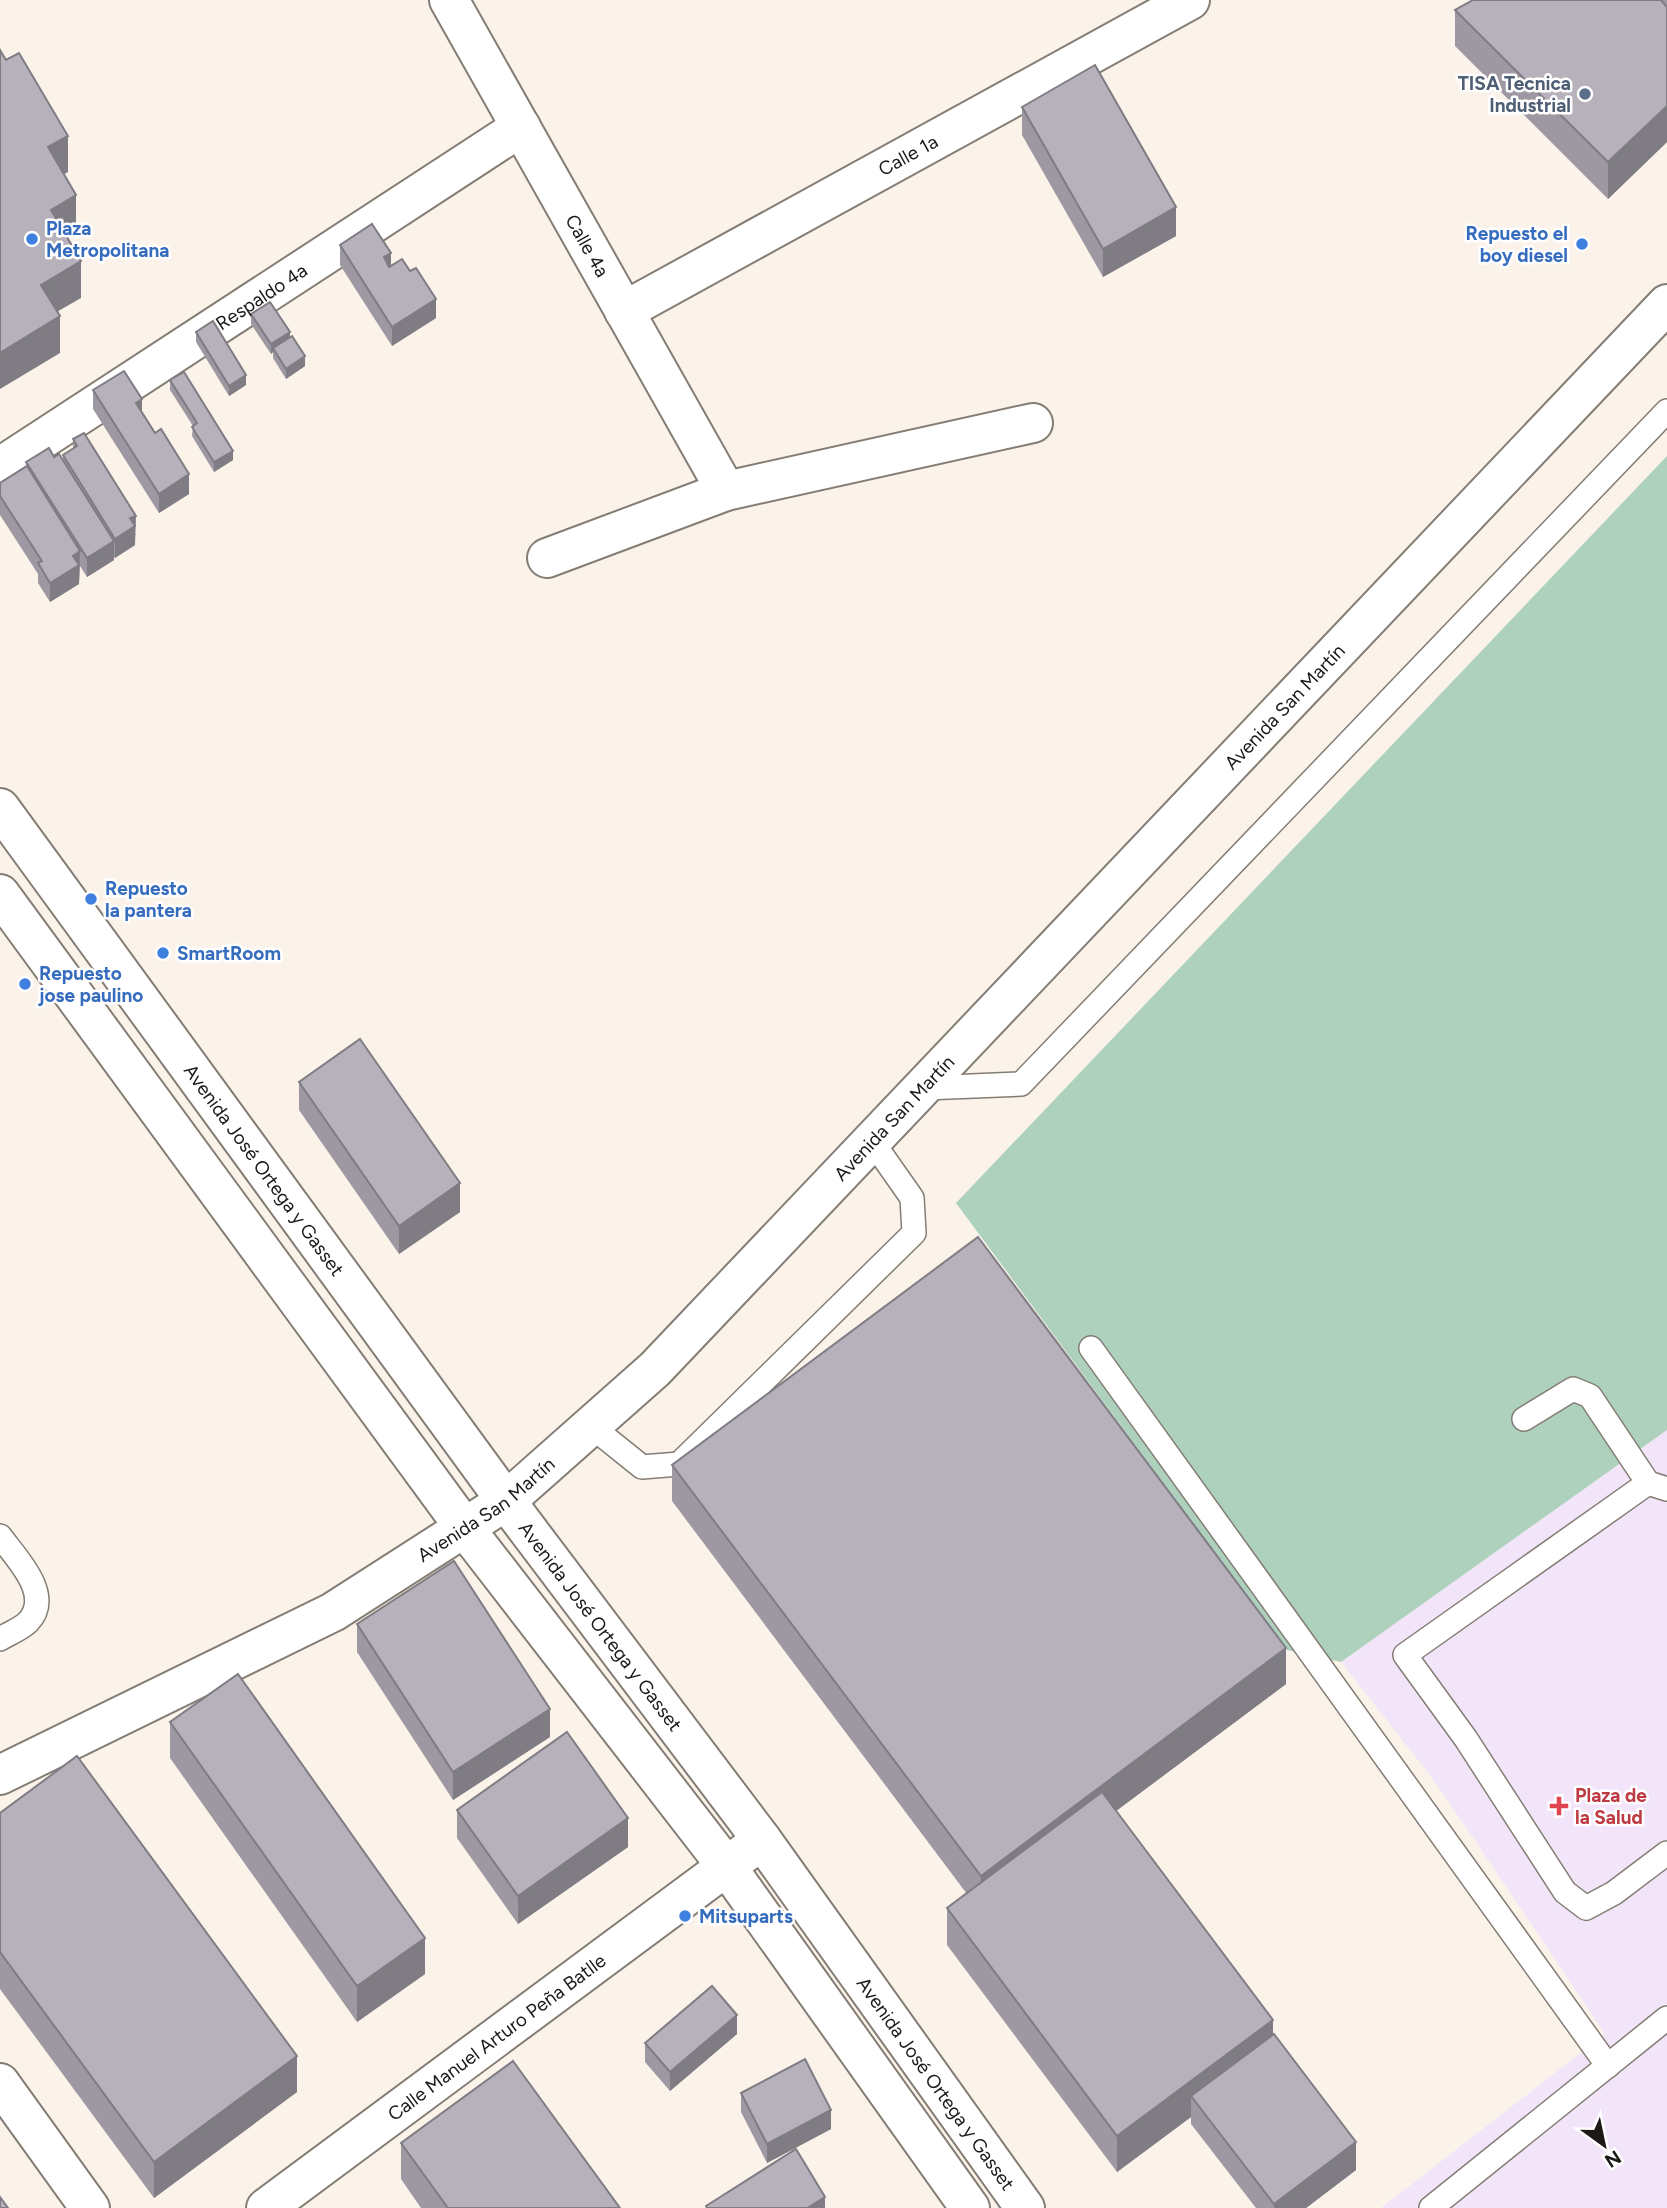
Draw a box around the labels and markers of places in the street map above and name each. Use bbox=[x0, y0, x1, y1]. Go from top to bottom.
place label: TISA Tecnica Industrial bbox=[1458, 72, 1571, 117]
marker: TISA Tecnica Industrial bbox=[1577, 86, 1593, 102]
place label: Plaza Metropolitana bbox=[46, 217, 169, 262]
place label: Repuesto el boy diesel bbox=[1465, 222, 1568, 267]
marker: Plaza Metropolitana bbox=[24, 231, 40, 247]
marker: Repuesto el boy diesel bbox=[1574, 236, 1590, 252]
place label: Repuesto la pantera bbox=[105, 877, 192, 922]
marker: Repuesto la pantera bbox=[83, 891, 99, 907]
place label: SmartRoom bbox=[177, 942, 281, 965]
marker: SmartRoom bbox=[155, 945, 171, 961]
place label: Repuesto jose paulino bbox=[37, 962, 143, 1007]
marker: Repuesto jose paulino bbox=[17, 976, 33, 992]
place label: Plaza de la Salud bbox=[1575, 1784, 1647, 1829]
marker: Plaza de la Salud bbox=[1549, 1796, 1569, 1816]
place label: Mitsuparts bbox=[699, 1905, 793, 1928]
marker: Mitsuparts bbox=[677, 1908, 693, 1924]

